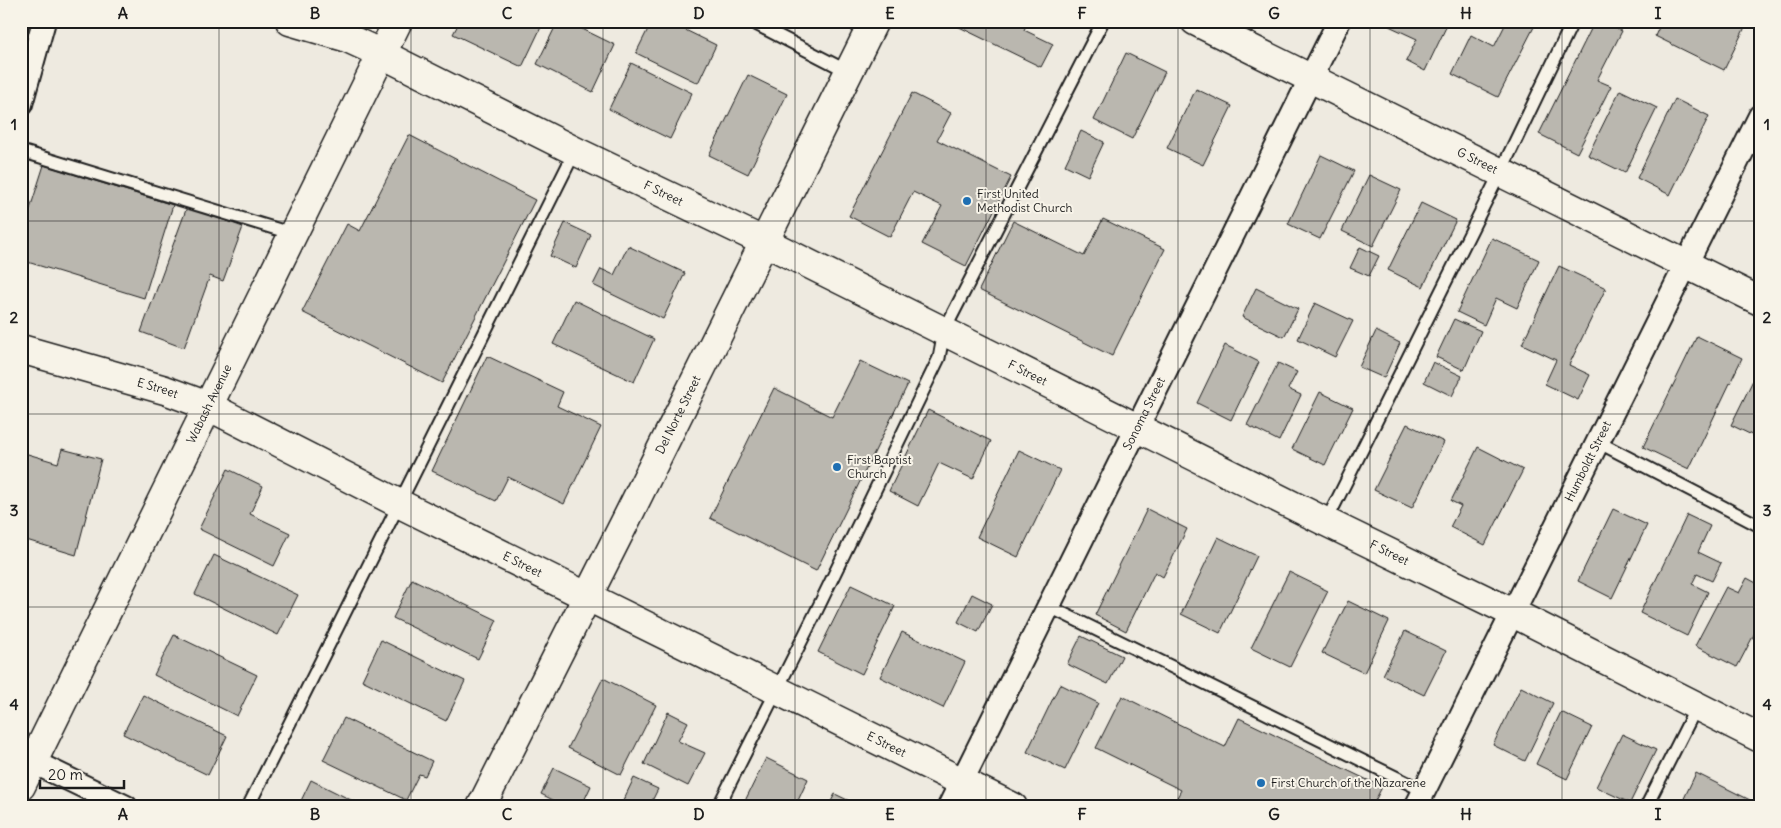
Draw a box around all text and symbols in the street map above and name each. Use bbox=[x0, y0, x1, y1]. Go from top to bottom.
text: A bbox=[118, 3, 128, 23]
text: B bbox=[310, 3, 321, 23]
text: C bbox=[502, 3, 513, 23]
text: D bbox=[693, 3, 705, 23]
text: E bbox=[885, 3, 895, 23]
text: F bbox=[1077, 3, 1087, 23]
text: G bbox=[1268, 3, 1280, 23]
text: H bbox=[1460, 3, 1472, 23]
text: I bbox=[1655, 3, 1662, 23]
text: 1 bbox=[11, 114, 17, 134]
text: 1 bbox=[1764, 114, 1770, 134]
street label: G Street bbox=[1455, 144, 1500, 177]
street label: F Street bbox=[642, 177, 686, 209]
place label: First United Methodist Church bbox=[977, 186, 1073, 215]
marker: First United Methodist Church bbox=[961, 195, 973, 207]
text: 2 bbox=[10, 307, 19, 327]
text: 2 bbox=[1763, 307, 1772, 327]
street label: F Street bbox=[1006, 357, 1050, 389]
street label: Wabash Avenue bbox=[183, 362, 235, 446]
street label: Del Norte Street bbox=[652, 373, 704, 456]
street label: E Street bbox=[135, 374, 180, 401]
street label: Sonoma Street bbox=[1119, 375, 1168, 452]
street label: Humboldt Street bbox=[1561, 418, 1614, 504]
place label: First Baptist Church bbox=[847, 452, 911, 481]
marker: First Baptist Church bbox=[831, 461, 843, 473]
text: 3 bbox=[9, 500, 19, 520]
text: 3 bbox=[1762, 500, 1772, 520]
street label: F Street bbox=[1367, 536, 1411, 568]
street label: E Street bbox=[500, 548, 545, 580]
text: 4 bbox=[9, 694, 19, 714]
text: 4 bbox=[1762, 694, 1772, 714]
street label: E Street bbox=[864, 728, 909, 760]
scale bar bbox=[40, 758, 124, 790]
text: 20 m bbox=[48, 765, 83, 784]
place label: First Church of the Nazarene bbox=[1271, 775, 1426, 790]
marker: First Church of the Nazarene bbox=[1255, 777, 1267, 789]
text: A bbox=[118, 804, 128, 824]
text: B bbox=[310, 804, 321, 824]
text: C bbox=[502, 804, 513, 824]
text: D bbox=[693, 804, 705, 824]
text: E bbox=[885, 804, 895, 824]
text: F bbox=[1077, 804, 1087, 824]
text: G bbox=[1268, 804, 1280, 824]
text: H bbox=[1460, 804, 1472, 824]
text: I bbox=[1655, 804, 1662, 824]

